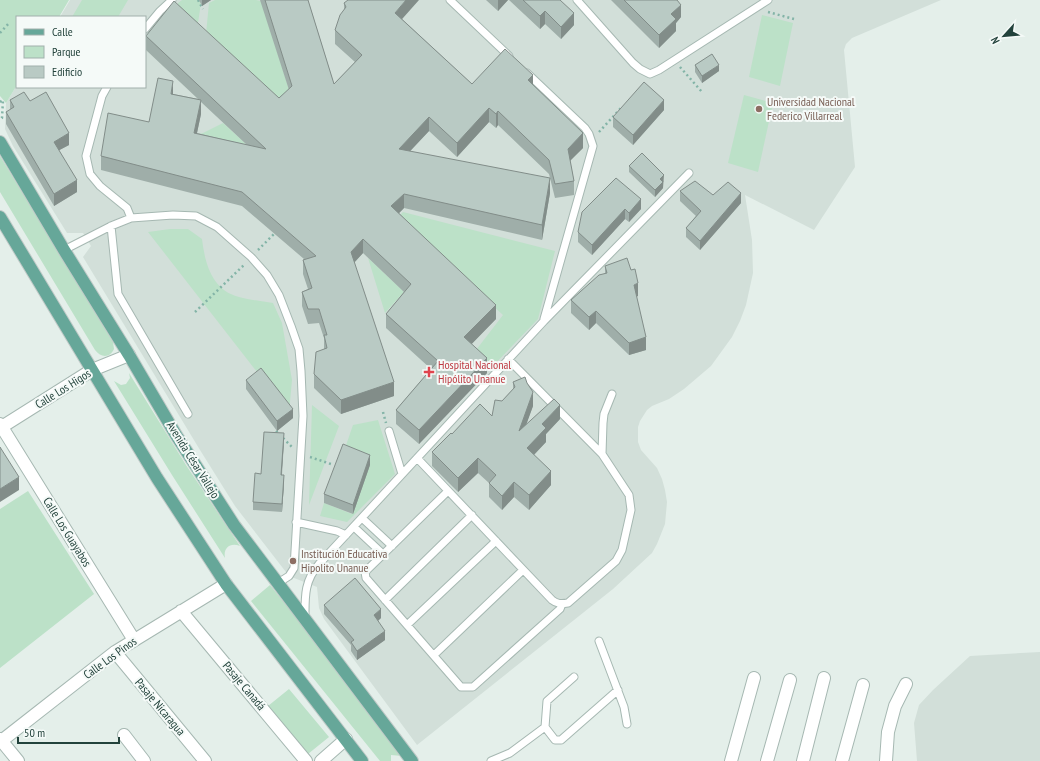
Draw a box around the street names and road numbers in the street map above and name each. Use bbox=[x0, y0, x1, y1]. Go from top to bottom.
street label: Calle Los Higos bbox=[32, 366, 93, 412]
street label: Avenida César Vallejo bbox=[164, 418, 223, 501]
street label: Calle Los Guayabos bbox=[40, 494, 95, 569]
street label: Calle Los Pinos bbox=[80, 633, 139, 682]
street label: Pasaje Canadá bbox=[220, 658, 269, 713]
street label: Pasaje Nicaragua bbox=[132, 675, 189, 739]

